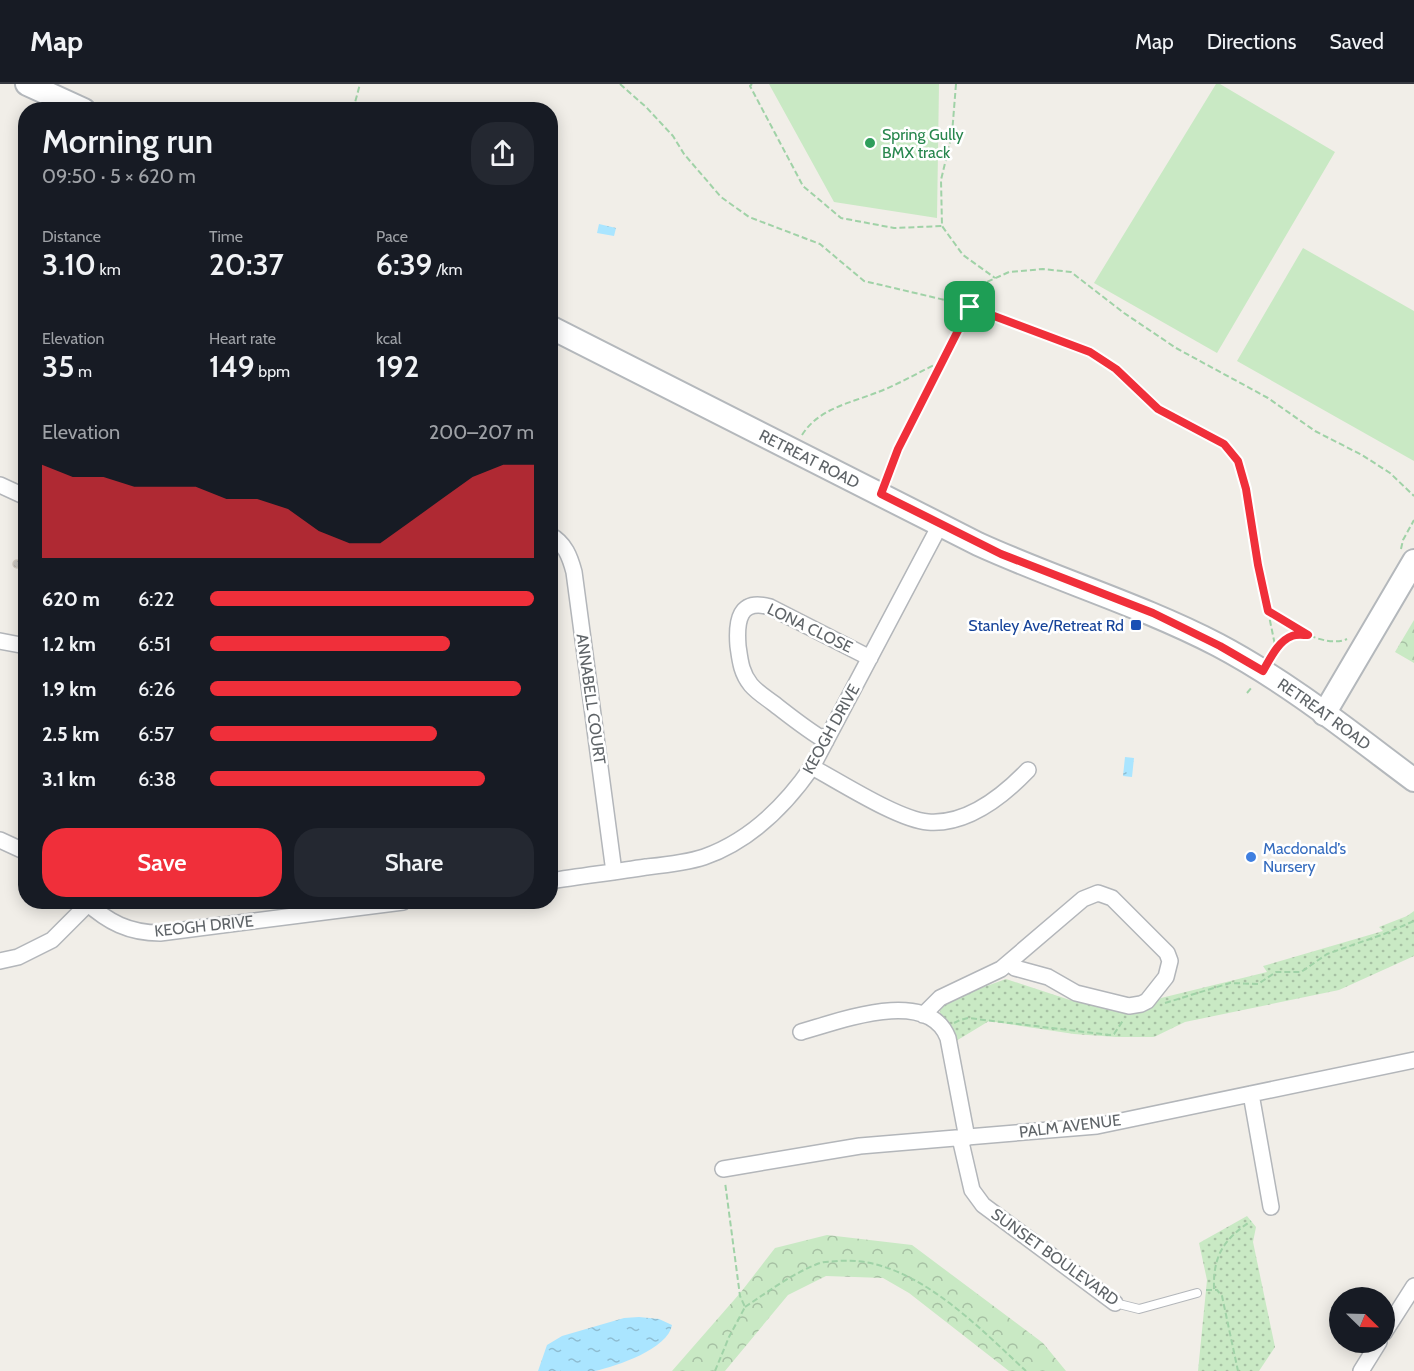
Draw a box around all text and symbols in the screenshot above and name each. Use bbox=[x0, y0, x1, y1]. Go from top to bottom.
text: Map bbox=[30, 24, 83, 58]
text: Map bbox=[1135, 29, 1174, 54]
text: Directions bbox=[1207, 29, 1296, 54]
text: Saved bbox=[1329, 29, 1384, 54]
text: Morning run bbox=[42, 121, 213, 161]
button: share bbox=[471, 122, 534, 185]
place label: Spring Gully BMX track bbox=[882, 125, 964, 162]
marker: Spring Gully BMX track bbox=[863, 136, 877, 150]
text: 09:50 · 5 × 620 m bbox=[42, 164, 196, 188]
text: Distance bbox=[42, 227, 101, 246]
text: Time bbox=[209, 227, 243, 246]
text: Pace bbox=[376, 227, 408, 246]
text: 3.10 bbox=[42, 246, 96, 283]
text: 20:37 bbox=[209, 246, 284, 283]
text: 6:39 bbox=[376, 246, 433, 283]
text: km bbox=[96, 260, 121, 279]
text: /km bbox=[433, 260, 463, 279]
pin bbox=[944, 281, 995, 332]
icon: arrive bbox=[953, 290, 986, 323]
text: Elevation bbox=[42, 329, 105, 348]
text: Heart rate bbox=[209, 329, 276, 348]
text: kcal bbox=[376, 329, 402, 348]
text: 35 bbox=[42, 348, 74, 385]
text: 149 bbox=[209, 348, 255, 385]
text: 192 bbox=[376, 348, 419, 385]
text: m bbox=[74, 362, 92, 381]
text: bpm bbox=[255, 362, 290, 381]
text: Elevation bbox=[42, 420, 120, 444]
text: 200–207 m bbox=[429, 420, 534, 444]
street label: RETREAT ROAD bbox=[756, 425, 863, 492]
text: 620 m bbox=[42, 587, 100, 611]
text: 6:22 bbox=[138, 587, 174, 611]
street label: LONA CLOSE bbox=[764, 599, 856, 657]
place label: Stanley Ave/Retreat Rd bbox=[968, 616, 1124, 635]
marker: Stanley Ave/Retreat Rd bbox=[1129, 618, 1143, 632]
text: 1.2 km bbox=[42, 632, 96, 656]
text: 6:51 bbox=[138, 632, 171, 656]
street label: ANNABELL COURT bbox=[572, 632, 610, 766]
street label: RETREAT ROAD bbox=[1274, 674, 1375, 754]
text: 1.9 km bbox=[42, 677, 96, 701]
text: 6:26 bbox=[138, 677, 175, 701]
street label: KEOGH DRIVE bbox=[799, 681, 864, 777]
text: 2.5 km bbox=[42, 722, 99, 746]
text: 6:57 bbox=[138, 722, 174, 746]
text: 3.1 km bbox=[42, 767, 96, 791]
text: 6:38 bbox=[138, 767, 176, 791]
button: Save bbox=[42, 828, 282, 897]
button: Share bbox=[294, 828, 534, 897]
place label: Macdonald’s Nursery bbox=[1263, 839, 1346, 876]
marker: Macdonald’s Nursery bbox=[1244, 850, 1258, 864]
street label: KEOGH DRIVE bbox=[153, 911, 255, 941]
street label: PALM AVENUE bbox=[1018, 1110, 1122, 1142]
street label: SUNSET BOULEVARD bbox=[988, 1204, 1122, 1310]
north arrow bbox=[1329, 1287, 1395, 1353]
map controls bbox=[1329, 1287, 1395, 1353]

